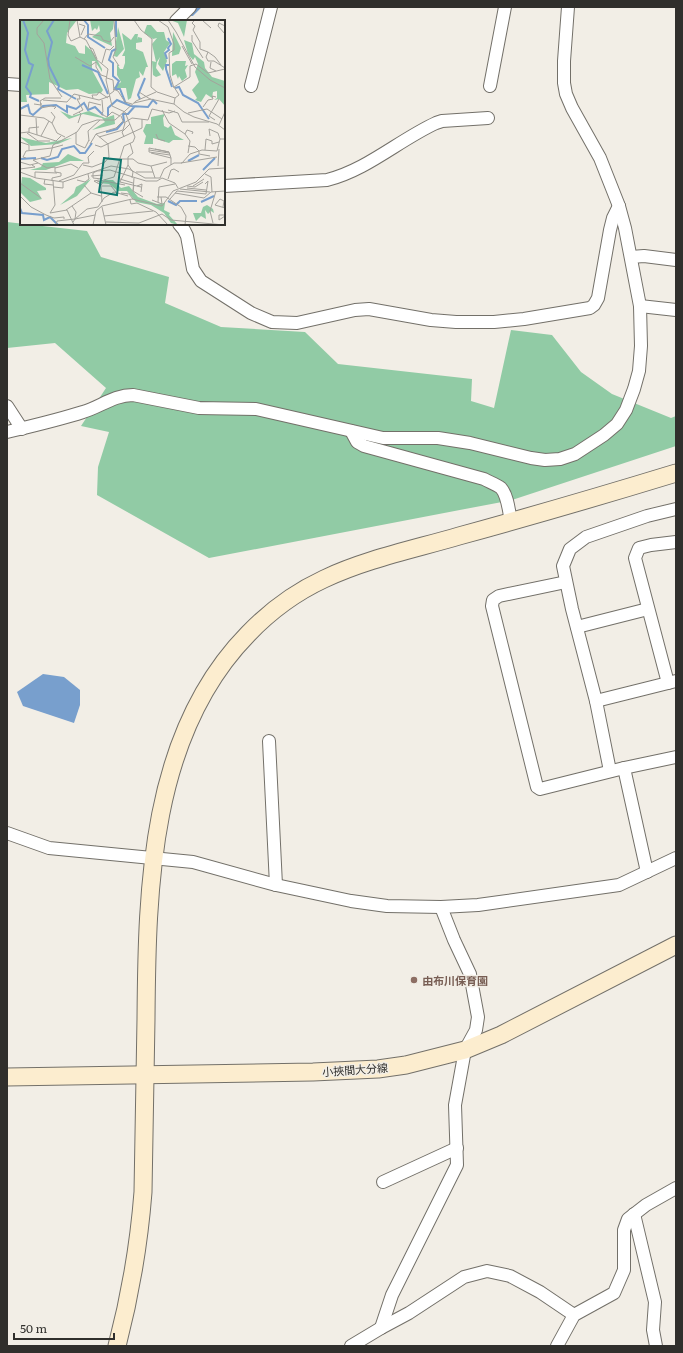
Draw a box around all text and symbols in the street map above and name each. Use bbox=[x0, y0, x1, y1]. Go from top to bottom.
inset map bbox=[20, 20, 225, 225]
place label: 由布川保育園 bbox=[422, 972, 488, 988]
marker: 由布川保育園 bbox=[409, 975, 419, 985]
street label: 小挾間大分線 bbox=[322, 1059, 388, 1079]
scale bar bbox=[14, 1315, 114, 1341]
text: 50 m bbox=[20, 1319, 47, 1337]

